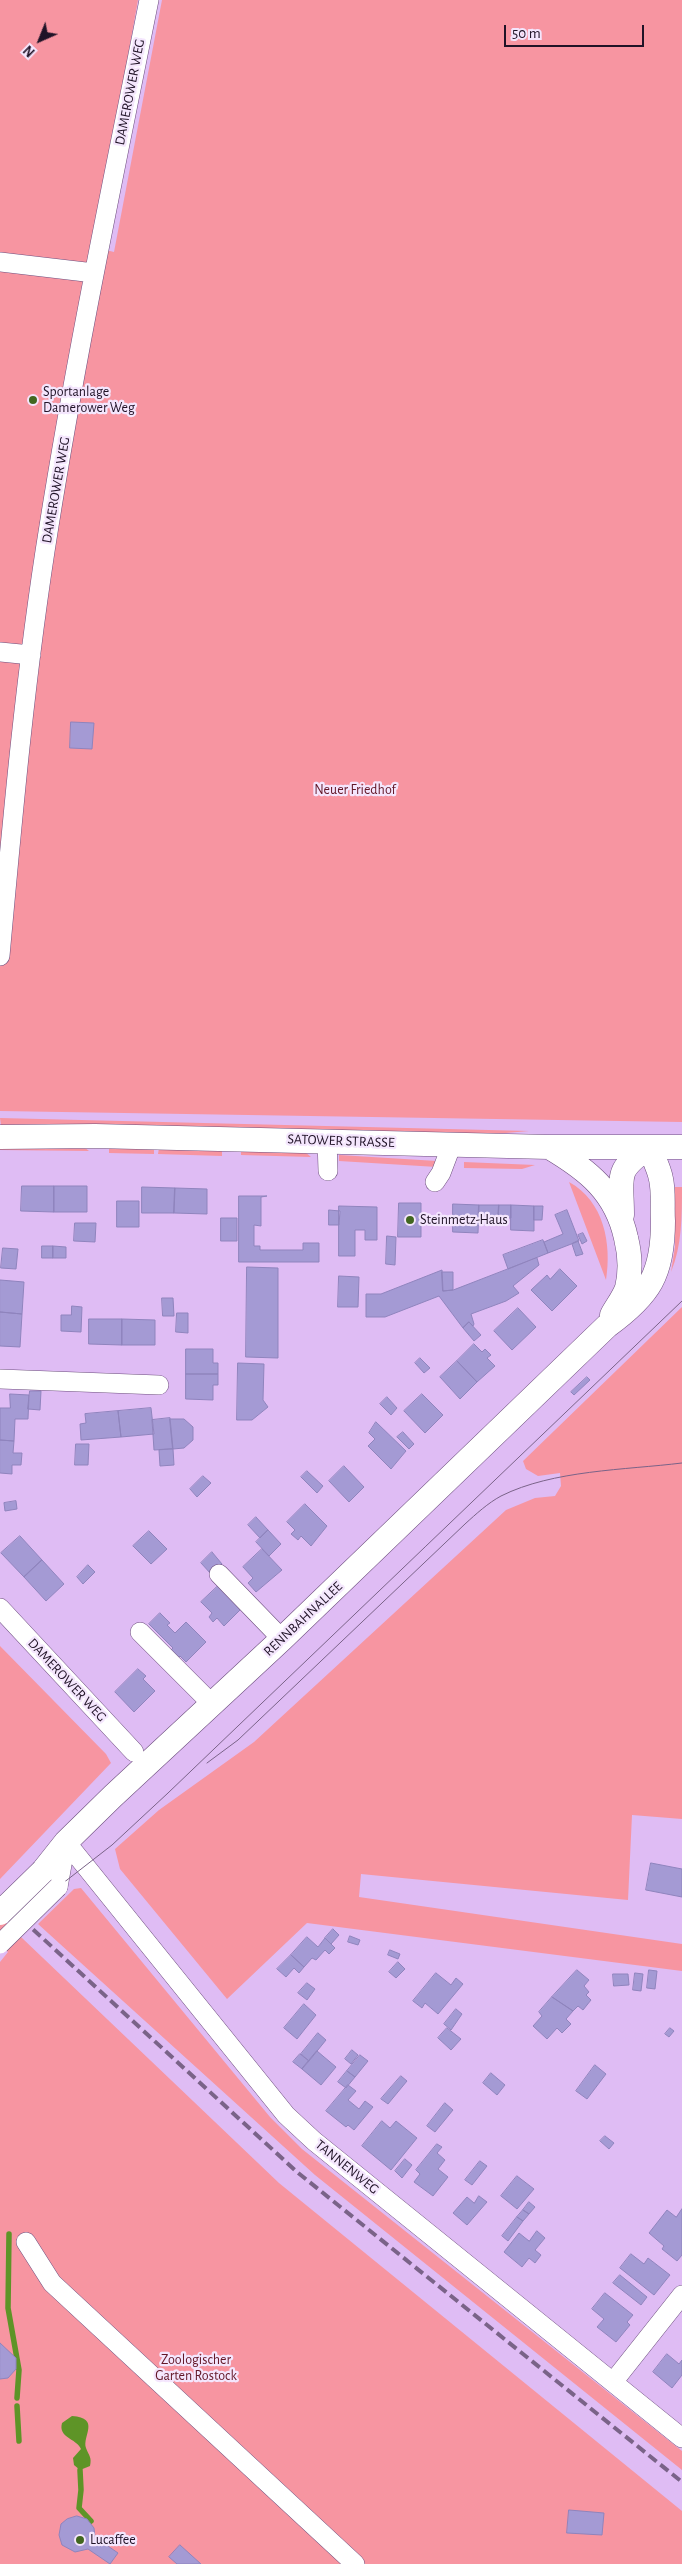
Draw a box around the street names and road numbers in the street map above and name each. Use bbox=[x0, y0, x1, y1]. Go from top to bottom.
street label: DAMEROWER WEG bbox=[111, 37, 149, 147]
street label: DAMEROWER WEG bbox=[38, 435, 74, 545]
street label: SATOWER STRASSE bbox=[287, 1131, 395, 1151]
street label: RENNBAHNALLEE bbox=[260, 1578, 346, 1660]
street label: DAMEROWER WEG bbox=[24, 1635, 110, 1725]
street label: TANNENWEG bbox=[312, 2136, 382, 2198]

